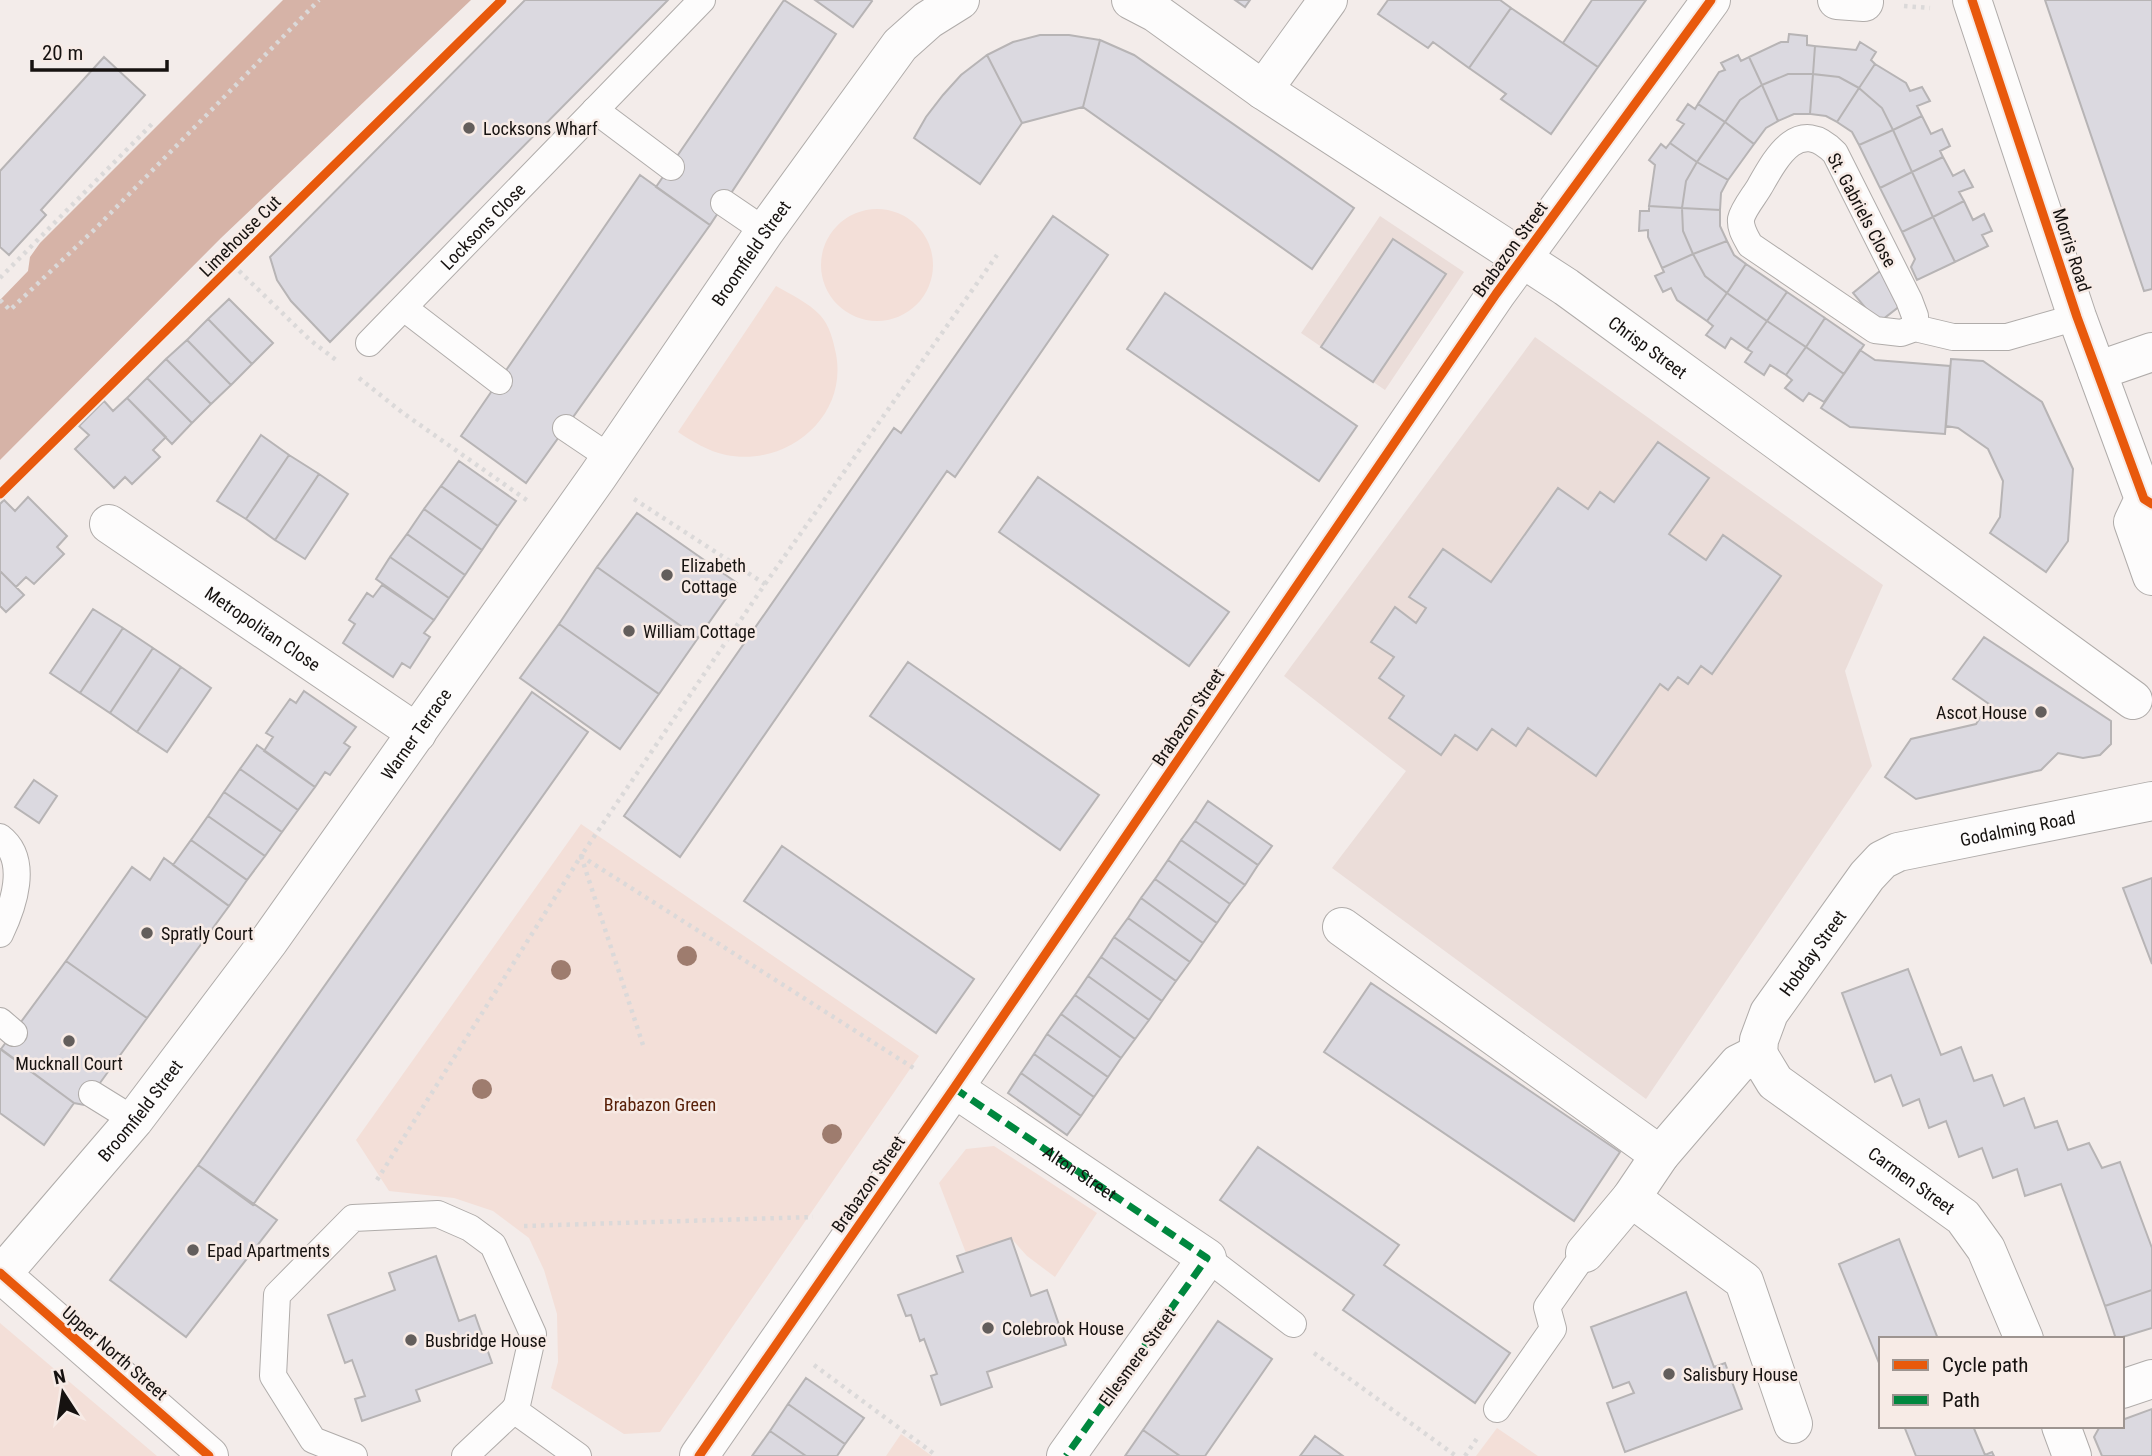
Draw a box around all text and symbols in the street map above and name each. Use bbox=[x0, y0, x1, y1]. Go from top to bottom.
scale bar bbox=[32, 28, 166, 72]
text: 20 m bbox=[42, 41, 83, 65]
place label: Locksons Wharf bbox=[483, 118, 598, 139]
marker: Locksons Wharf bbox=[461, 120, 477, 136]
street label: St. Gabriels Close bbox=[1823, 149, 1901, 271]
street label: Locksons Close bbox=[436, 178, 529, 274]
street label: Limehouse Cut bbox=[195, 191, 285, 281]
street label: Broomfield Street bbox=[707, 196, 794, 310]
street label: Brabazon Street bbox=[1468, 197, 1552, 301]
street label: Morris Road bbox=[2049, 206, 2095, 294]
street label: Chrisp Street bbox=[1605, 311, 1691, 382]
place label: Elizabeth Cottage bbox=[681, 555, 746, 597]
marker: Elizabeth Cottage bbox=[659, 567, 675, 583]
street label: Metropolitan Close bbox=[201, 582, 325, 675]
place label: William Cottage bbox=[643, 621, 755, 642]
marker: William Cottage bbox=[621, 623, 637, 639]
street label: Brabazon Street bbox=[1148, 664, 1228, 770]
street label: Warner Terrace bbox=[376, 684, 455, 783]
place label: Ascot House bbox=[1936, 702, 2027, 723]
marker: Ascot House bbox=[2033, 704, 2049, 720]
street label: Godalming Road bbox=[1958, 806, 2077, 850]
street label: Hobday Street bbox=[1774, 906, 1850, 1000]
place label: Spratly Court bbox=[161, 923, 253, 944]
marker: Spratly Court bbox=[139, 925, 155, 941]
marker: Mucknall Court bbox=[61, 1033, 77, 1049]
place label: Mucknall Court bbox=[15, 1053, 123, 1074]
street label: Broomfield Street bbox=[93, 1055, 186, 1165]
park label: Brabazon Green bbox=[604, 1094, 716, 1115]
street label: Brabazon Street bbox=[827, 1132, 909, 1236]
street label: Alton Street bbox=[1040, 1141, 1121, 1205]
street label: Carmen Street bbox=[1864, 1142, 1959, 1218]
place label: Epad Apartments bbox=[207, 1240, 330, 1261]
marker: Epad Apartments bbox=[185, 1242, 201, 1258]
street label: Upper North Street bbox=[58, 1301, 172, 1405]
street label: Ellesmere Street bbox=[1094, 1304, 1180, 1410]
place label: Colebrook House bbox=[1002, 1318, 1124, 1339]
marker: Colebrook House bbox=[980, 1320, 996, 1336]
place label: Busbridge House bbox=[425, 1330, 546, 1351]
marker: Busbridge House bbox=[403, 1332, 419, 1348]
legend bbox=[1879, 1337, 2124, 1428]
text: Cycle path bbox=[1942, 1353, 2028, 1377]
north arrow bbox=[28, 1358, 98, 1428]
place label: Salisbury House bbox=[1683, 1364, 1798, 1385]
marker: Salisbury House bbox=[1661, 1366, 1677, 1382]
text: Path bbox=[1942, 1388, 1980, 1412]

